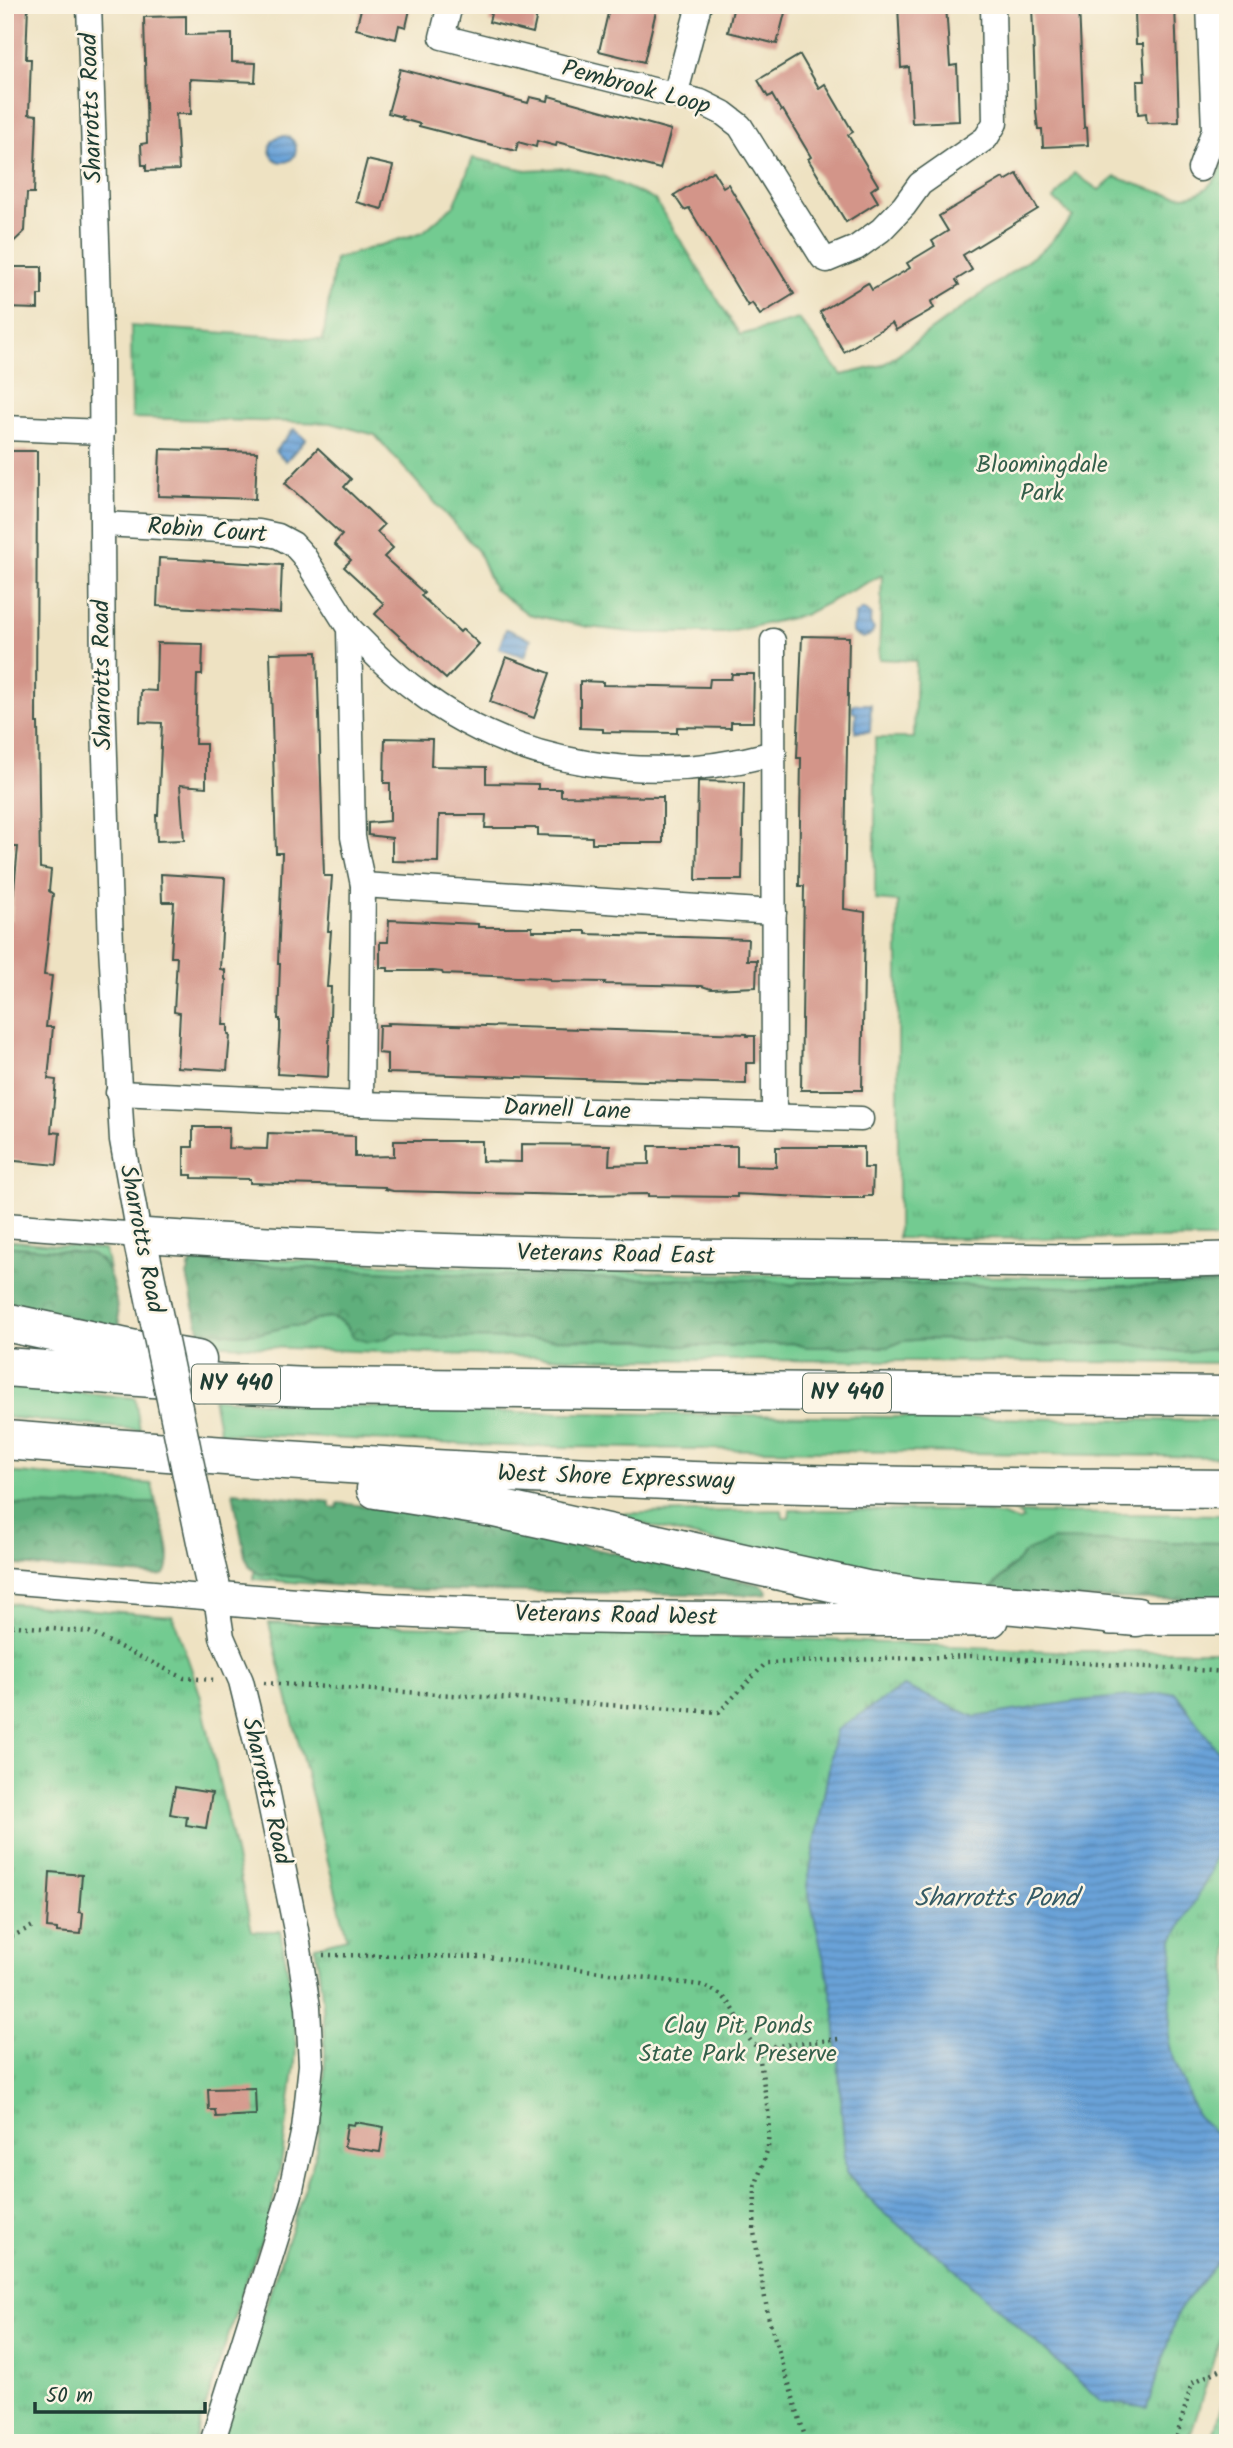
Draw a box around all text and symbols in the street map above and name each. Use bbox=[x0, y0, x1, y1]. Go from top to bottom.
street label: Sharrotts Road bbox=[70, 31, 114, 184]
street label: Pembrook Loop bbox=[557, 49, 715, 127]
park label: Bloomingdale Park bbox=[976, 446, 1108, 513]
street label: Robin Court bbox=[146, 507, 269, 555]
street label: Sharrotts Road bbox=[82, 599, 124, 750]
street label: Darnell Lane bbox=[503, 1088, 632, 1132]
street label: Sharrotts Road bbox=[108, 1162, 175, 1317]
street label: Veterans Road East bbox=[517, 1234, 716, 1276]
road number: NY 440 bbox=[192, 1364, 280, 1404]
road number: NY 440 bbox=[803, 1374, 891, 1412]
street label: West Shore Expressway bbox=[497, 1454, 736, 1502]
street label: Veterans Road West bbox=[515, 1595, 718, 1637]
street label: Sharrotts Road bbox=[230, 1713, 302, 1870]
water label: Sharrotts Pond bbox=[914, 1878, 1084, 1920]
park label: Clay Pit Ponds State Park Preserve bbox=[639, 2007, 837, 2074]
scale bar bbox=[35, 2371, 205, 2415]
text: 50 m bbox=[46, 2380, 93, 2413]

